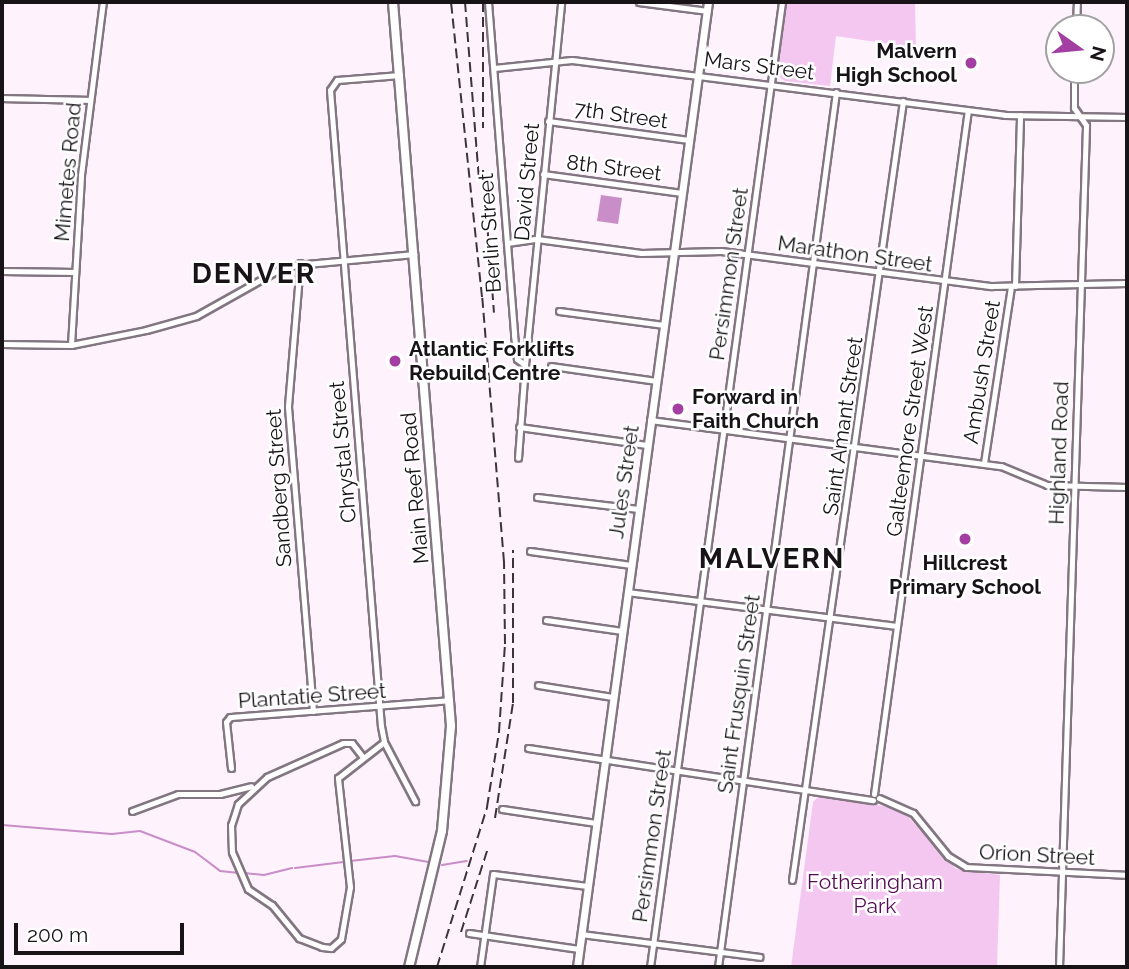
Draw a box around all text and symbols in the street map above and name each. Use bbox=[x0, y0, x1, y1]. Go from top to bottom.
north arrow bbox=[1045, 14, 1115, 84]
place label: Malvern High School bbox=[835, 38, 957, 88]
text: N bbox=[1086, 44, 1111, 64]
street label: Mars Street bbox=[702, 47, 816, 85]
marker: Malvern High School bbox=[963, 55, 979, 71]
street label: 7th Street bbox=[573, 96, 669, 134]
street label: Mimetes Road bbox=[49, 101, 87, 243]
street label: David Street bbox=[509, 122, 545, 242]
street label: 8th Street bbox=[565, 150, 663, 186]
street label: Berlin Street bbox=[473, 172, 507, 294]
street label: Persimmon Street bbox=[704, 186, 754, 362]
street label: Marathon Street bbox=[776, 231, 934, 277]
district label: DENVER bbox=[192, 257, 316, 291]
street label: Ambush Street bbox=[958, 298, 1006, 446]
street label: Galteemore Street West bbox=[881, 303, 939, 539]
street label: Saint Amant Street bbox=[818, 335, 868, 517]
place label: Atlantic Forklifts Rebuild Centre bbox=[409, 336, 574, 386]
marker: Atlantic Forklifts Rebuild Centre bbox=[387, 353, 403, 369]
street label: Chrystal Street bbox=[324, 380, 362, 524]
street label: Highland Road bbox=[1044, 381, 1074, 525]
place label: Forward in Faith Church bbox=[692, 384, 819, 434]
marker: Forward in Faith Church bbox=[670, 401, 686, 417]
street label: Sandberg Street bbox=[261, 408, 297, 568]
street label: Main Reef Road bbox=[396, 411, 434, 565]
street label: Jules Street bbox=[604, 424, 644, 540]
marker: Hillcrest Primary School bbox=[957, 531, 973, 547]
district label: MALVERN bbox=[700, 542, 844, 576]
place label: Hillcrest Primary School bbox=[889, 550, 1041, 600]
street label: Saint Frusquin Street bbox=[713, 593, 765, 795]
street label: Plantatie Street bbox=[237, 678, 387, 714]
street label: Persimmon Street bbox=[627, 748, 677, 924]
street label: Orion Street bbox=[978, 839, 1096, 871]
park label: Fotheringham Park bbox=[807, 869, 943, 919]
scale bar bbox=[18, 909, 187, 953]
text: 200 m bbox=[27, 922, 88, 947]

